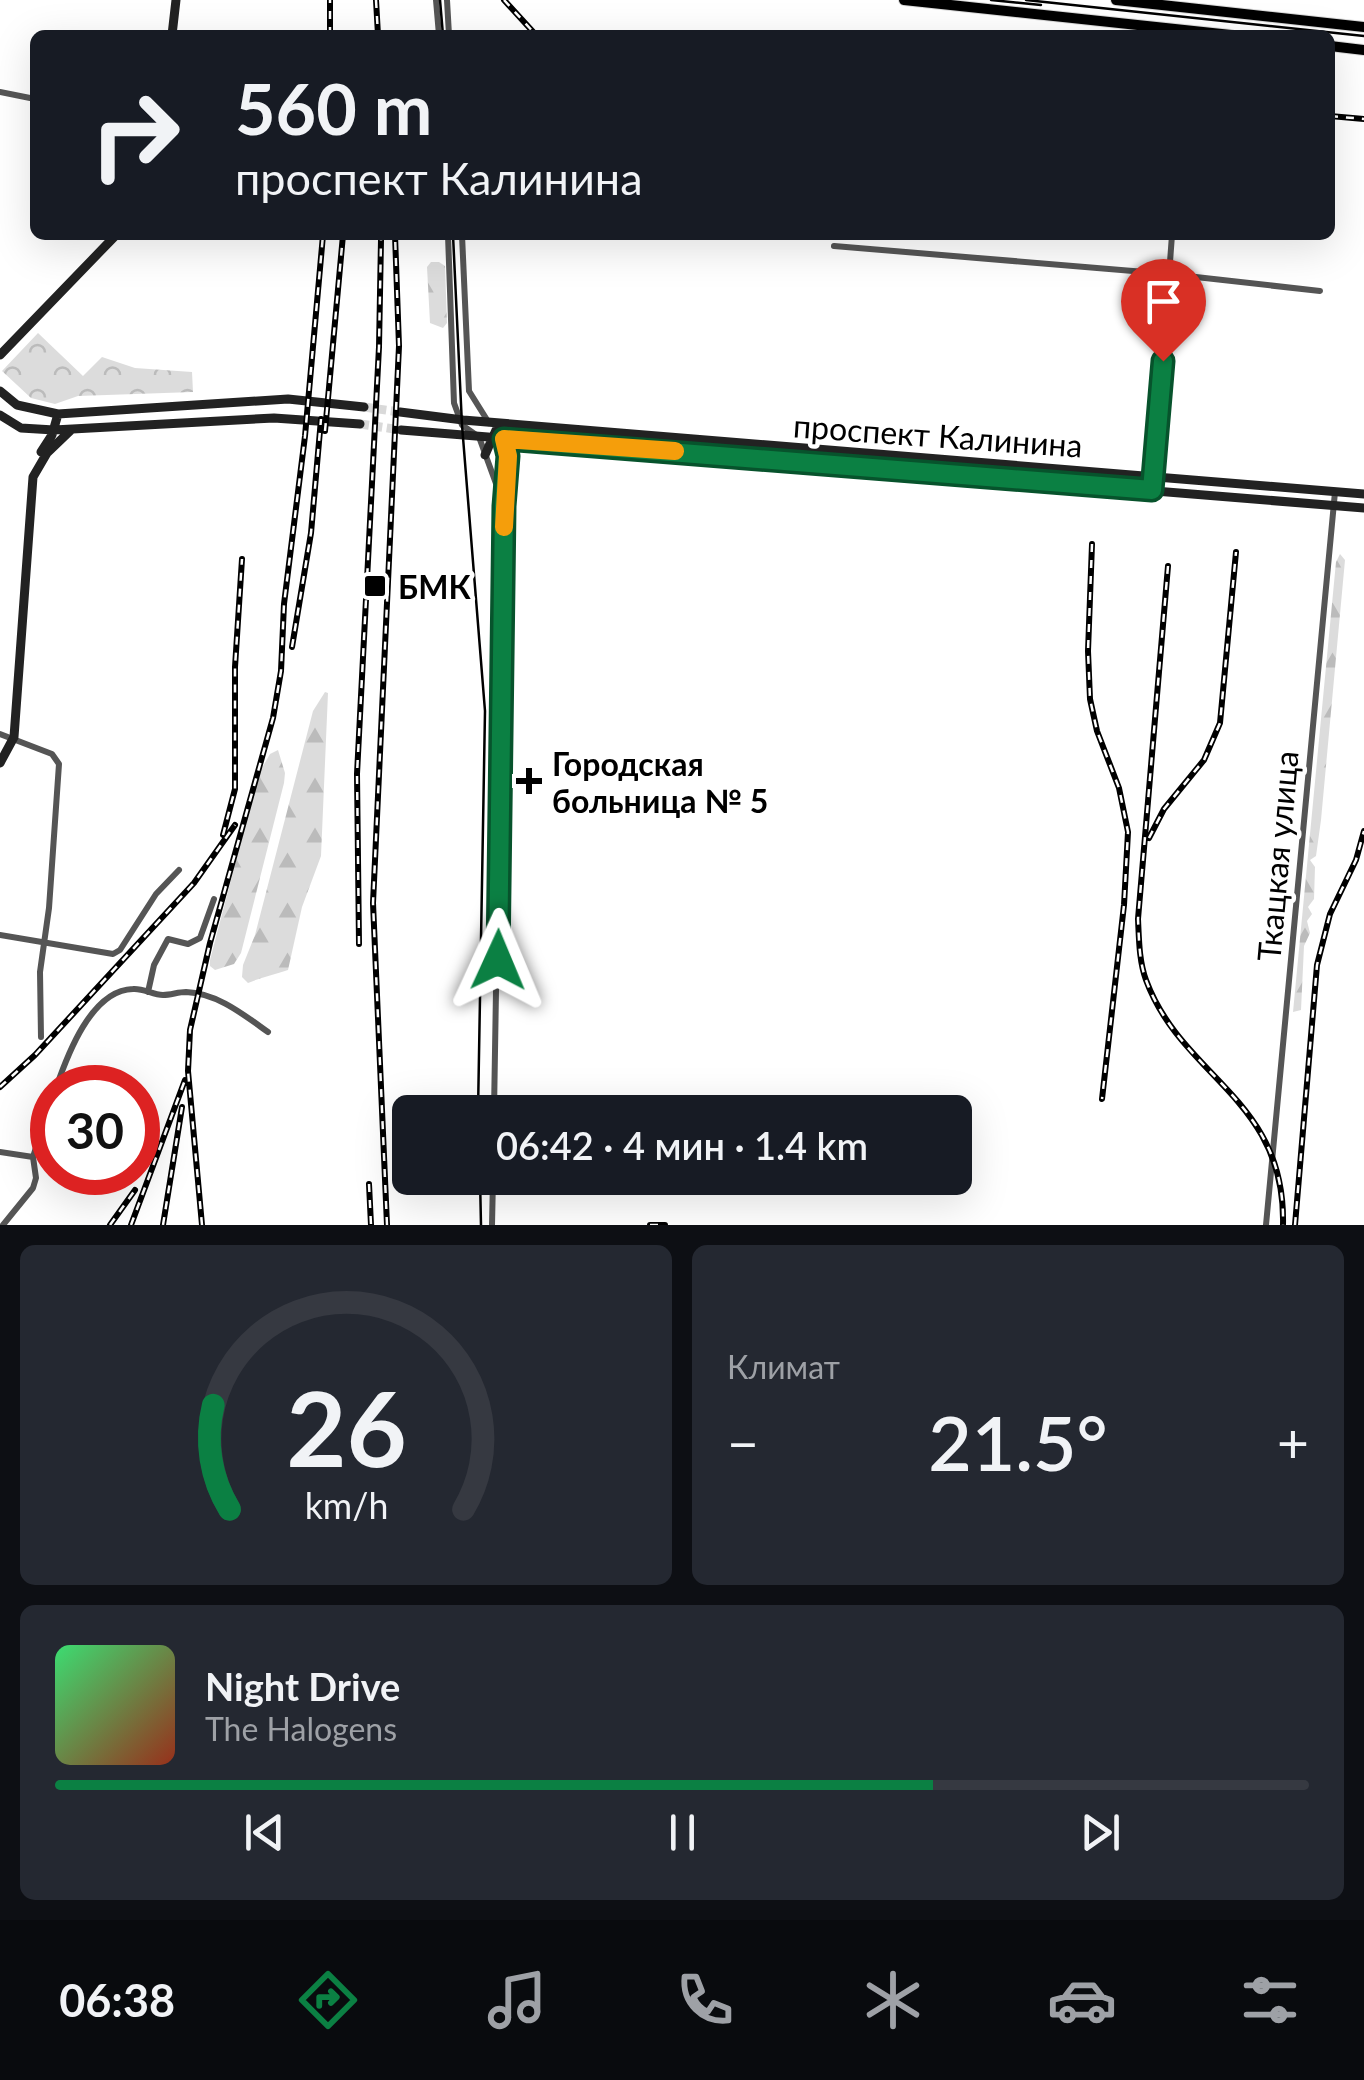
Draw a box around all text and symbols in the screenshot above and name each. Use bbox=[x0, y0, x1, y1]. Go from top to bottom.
text: 560 m bbox=[235, 66, 432, 150]
icon: right bbox=[70, 70, 200, 200]
text: проспект Калинина bbox=[235, 151, 643, 205]
pin bbox=[1121, 259, 1206, 362]
icon: arrive bbox=[1136, 274, 1191, 329]
street label: проспект Калинина bbox=[792, 405, 1084, 465]
place label: БМК bbox=[398, 567, 471, 606]
marker: БМК bbox=[362, 573, 388, 599]
place label: Городская больница № 5 bbox=[552, 744, 768, 820]
street label: Ткацкая улица bbox=[1248, 749, 1306, 963]
marker: Городская больница № 5 bbox=[516, 768, 542, 794]
position arrow bbox=[446, 908, 550, 1012]
speed limit sign: 30 bbox=[30, 1065, 160, 1195]
text: 06:42 · 4 мин · 1.4 km bbox=[496, 1122, 868, 1168]
text: Климат bbox=[727, 1347, 840, 1386]
text: 26 bbox=[286, 1364, 406, 1489]
text: 21.5° bbox=[928, 1397, 1108, 1487]
text: − bbox=[727, 1409, 759, 1475]
text: + bbox=[1277, 1409, 1309, 1475]
text: km/h bbox=[304, 1484, 388, 1527]
text: Night Drive bbox=[205, 1663, 400, 1709]
text: The Halogens bbox=[205, 1709, 397, 1748]
icon: previous bbox=[237, 1805, 292, 1860]
icon: pause bbox=[655, 1805, 710, 1860]
icon: next bbox=[1073, 1805, 1128, 1860]
icon: directions bbox=[293, 1965, 363, 2035]
icon: music bbox=[482, 1965, 552, 2035]
icon: phone bbox=[670, 1965, 740, 2035]
icon: climate bbox=[858, 1965, 928, 2035]
icon: car bbox=[1047, 1965, 1117, 2035]
icon: filters bbox=[1235, 1965, 1305, 2035]
text: 06:38 bbox=[59, 1973, 175, 2027]

